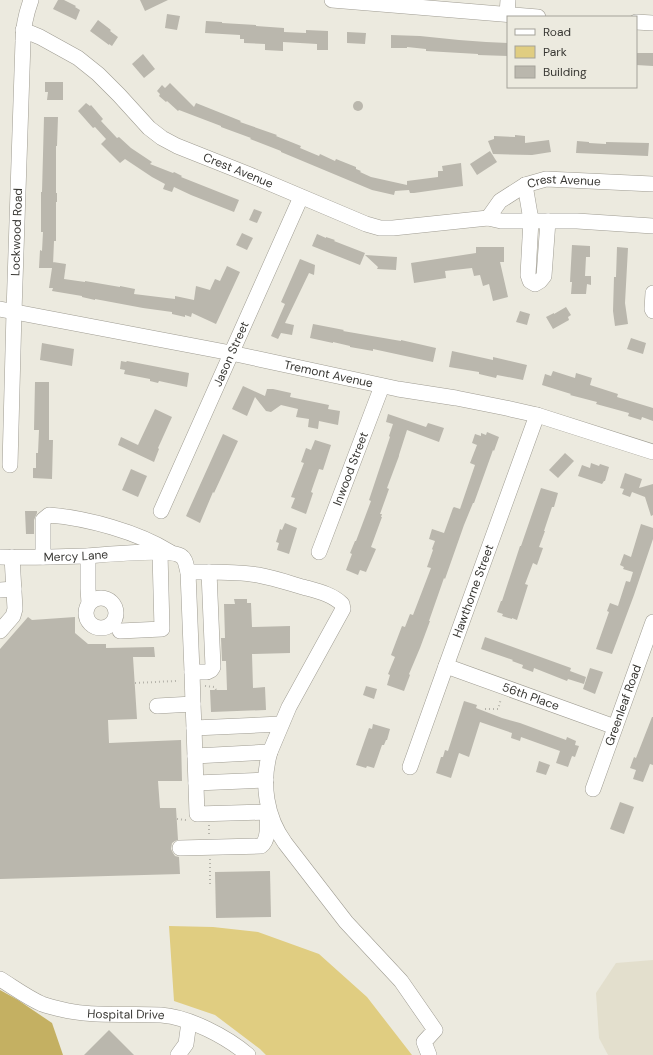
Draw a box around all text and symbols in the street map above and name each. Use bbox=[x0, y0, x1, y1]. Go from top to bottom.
legend bbox=[507, 16, 637, 88]
text: Road bbox=[543, 24, 571, 40]
text: Park bbox=[543, 44, 567, 60]
text: Building bbox=[543, 64, 587, 80]
street label: Crest Avenue bbox=[201, 149, 276, 192]
street label: Crest Avenue bbox=[525, 171, 601, 192]
street label: Lockwood Road bbox=[7, 188, 26, 276]
street label: Jason Street bbox=[210, 318, 253, 389]
street label: Tremont Avenue bbox=[283, 357, 375, 391]
street label: Inwood Street bbox=[329, 429, 372, 508]
street label: Hawthorne Street bbox=[449, 542, 498, 640]
street label: Mercy Lane bbox=[44, 546, 109, 565]
street label: Greenleaf Road bbox=[601, 662, 645, 748]
street label: 56th Place bbox=[500, 679, 562, 714]
street label: Hospital Drive bbox=[87, 1006, 165, 1023]

